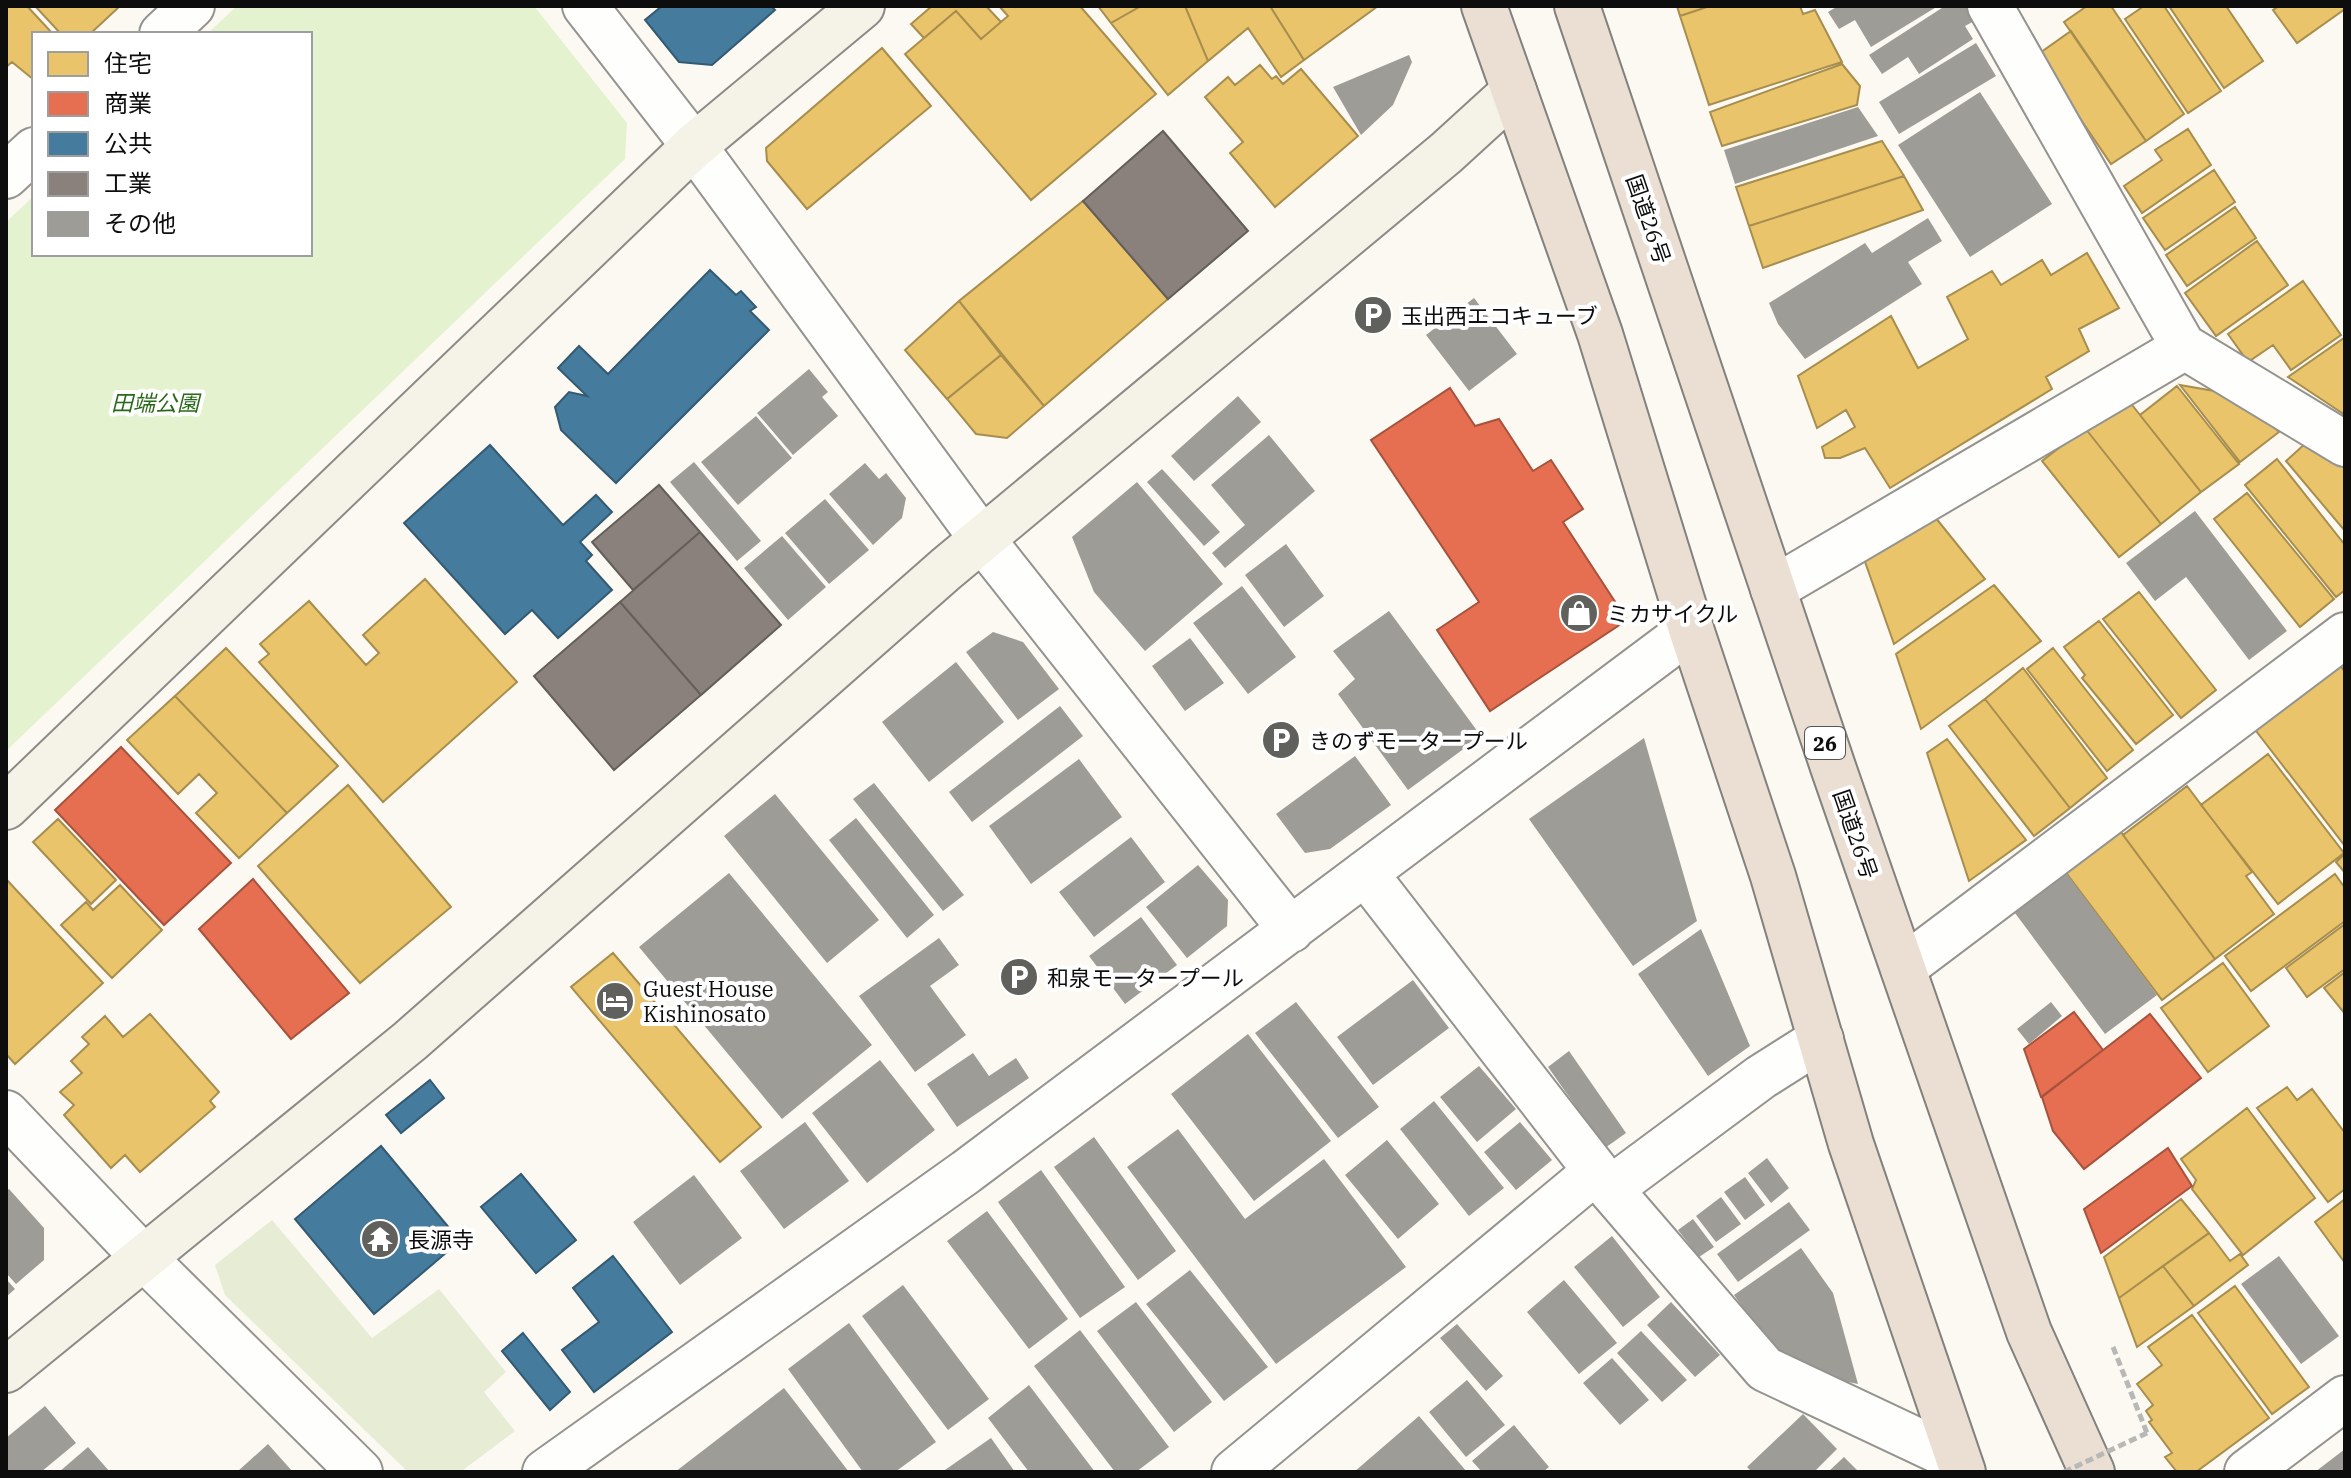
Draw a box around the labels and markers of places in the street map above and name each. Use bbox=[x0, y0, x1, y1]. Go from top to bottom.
parking icon: 玉出西エコキューブ bbox=[1352, 294, 1394, 336]
place label: 玉出西エコキューブ bbox=[1401, 301, 1598, 330]
shop icon: ミカサイクル bbox=[1558, 592, 1600, 634]
place label: ミカサイクル bbox=[1607, 599, 1738, 628]
parking icon: きのずモータープール bbox=[1260, 719, 1302, 761]
place label: きのずモータープール bbox=[1309, 726, 1528, 755]
parking icon: 和泉モータープール bbox=[998, 956, 1040, 998]
place label: 和泉モータープール bbox=[1047, 963, 1244, 992]
place label: Guest House Kishinosato bbox=[643, 974, 774, 1028]
hotel icon: Guest House Kishinosato bbox=[594, 980, 636, 1022]
temple icon: 長源寺 bbox=[359, 1218, 401, 1260]
place label: 長源寺 bbox=[408, 1225, 474, 1254]

